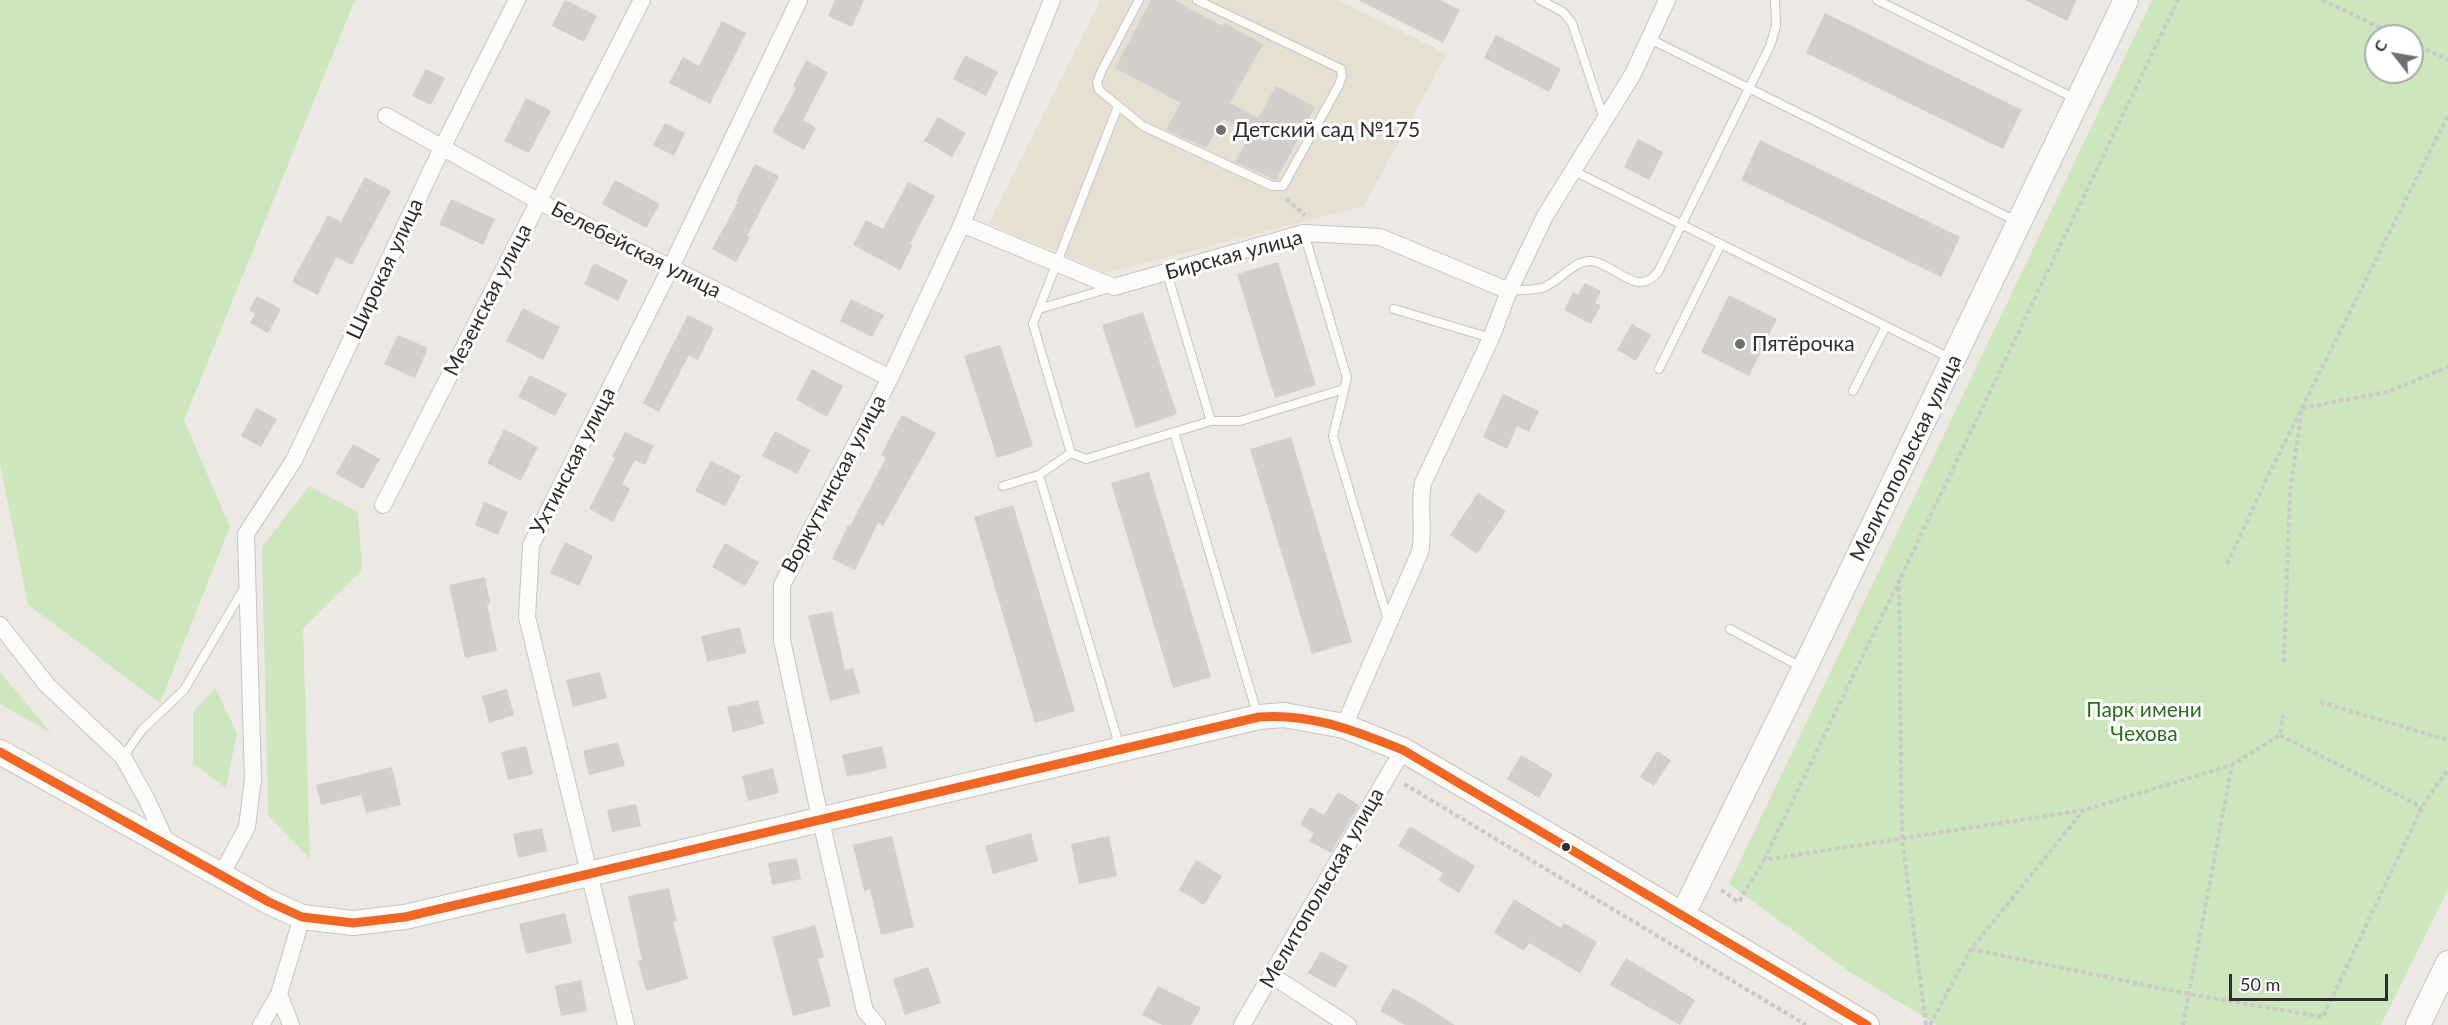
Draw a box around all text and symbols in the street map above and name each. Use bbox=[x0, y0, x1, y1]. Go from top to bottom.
north arrow bbox=[2364, 24, 2424, 84]
text: С bbox=[2369, 36, 2391, 55]
place label: Детский сад №175 bbox=[1233, 117, 1420, 143]
marker: Детский сад №175 bbox=[1214, 123, 1228, 137]
street label: Широкая улица bbox=[341, 195, 429, 343]
street label: Белебейская улица bbox=[547, 196, 725, 304]
street label: Мезенская улица bbox=[439, 220, 537, 380]
street label: Бирская улица bbox=[1163, 225, 1305, 285]
place label: Пятёрочка bbox=[1752, 331, 1855, 357]
marker: Пятёрочка bbox=[1733, 337, 1747, 351]
street label: Мелитопольская улица bbox=[1845, 351, 1967, 565]
street label: Ухтинская улица bbox=[525, 383, 621, 539]
street label: Воркутинская улица bbox=[776, 391, 892, 577]
park label: Парк имени Чехова bbox=[2086, 697, 2202, 747]
street label: Мелитопольская улица bbox=[1254, 783, 1390, 993]
unlabelled marker bbox=[1560, 841, 1572, 853]
scale bar bbox=[2232, 962, 2391, 1000]
text: 50 m bbox=[2240, 973, 2280, 995]

